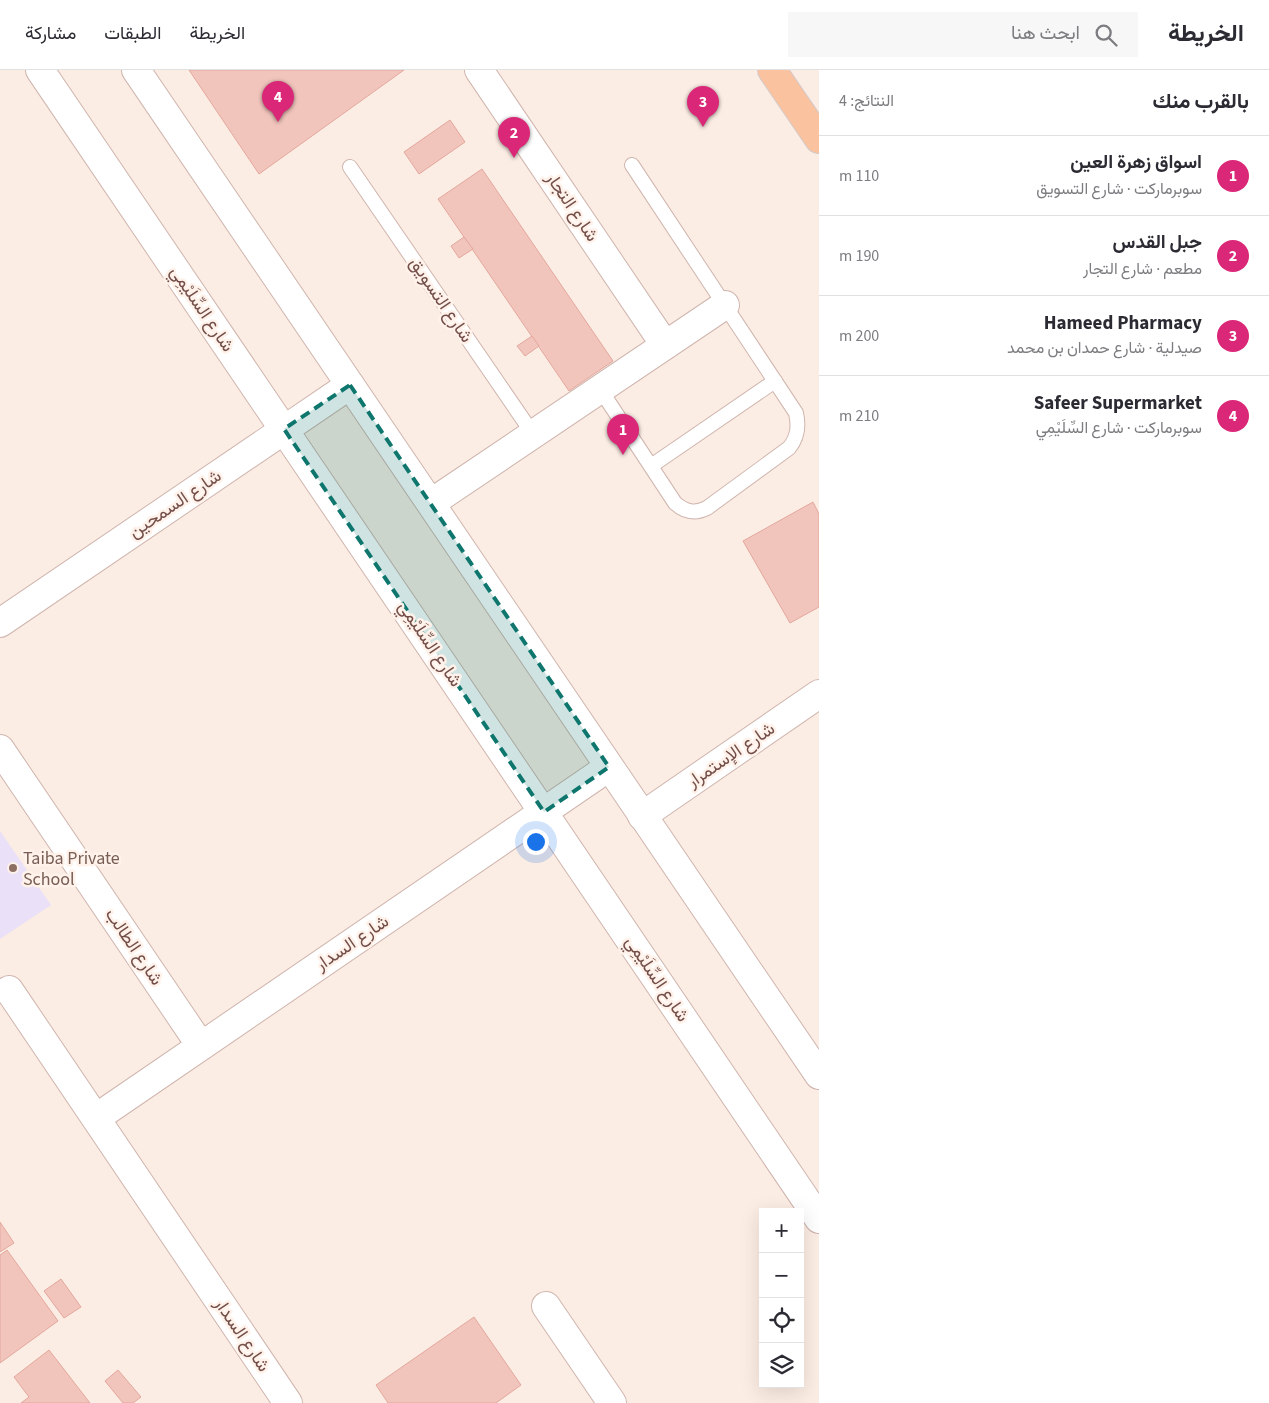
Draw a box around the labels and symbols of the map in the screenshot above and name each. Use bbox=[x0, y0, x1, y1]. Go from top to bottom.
pin: 4 bbox=[262, 81, 294, 122]
pin: 3 bbox=[687, 86, 719, 127]
pin: 2 bbox=[498, 117, 530, 158]
street label: شارع التجار bbox=[539, 167, 604, 247]
street label: شارع التسويق bbox=[403, 252, 479, 348]
street label: شارع السِّلَيْمِي bbox=[162, 261, 240, 358]
pin: 1 bbox=[607, 414, 639, 455]
street label: شارع السمحين bbox=[124, 464, 226, 544]
street label: شارع السِّلَيْمِي bbox=[390, 596, 468, 693]
street label: شارع الإستمرار bbox=[681, 716, 780, 794]
your location bbox=[523, 829, 549, 855]
place label: Taiba Private School bbox=[23, 846, 120, 892]
marker: Taiba Private School bbox=[7, 862, 19, 874]
street label: شارع الطالب bbox=[99, 904, 169, 990]
street label: شارع السدار bbox=[309, 909, 394, 977]
street label: شارع السِّلَيْمِي bbox=[617, 931, 695, 1028]
street label: شارع السدار bbox=[208, 1292, 276, 1377]

